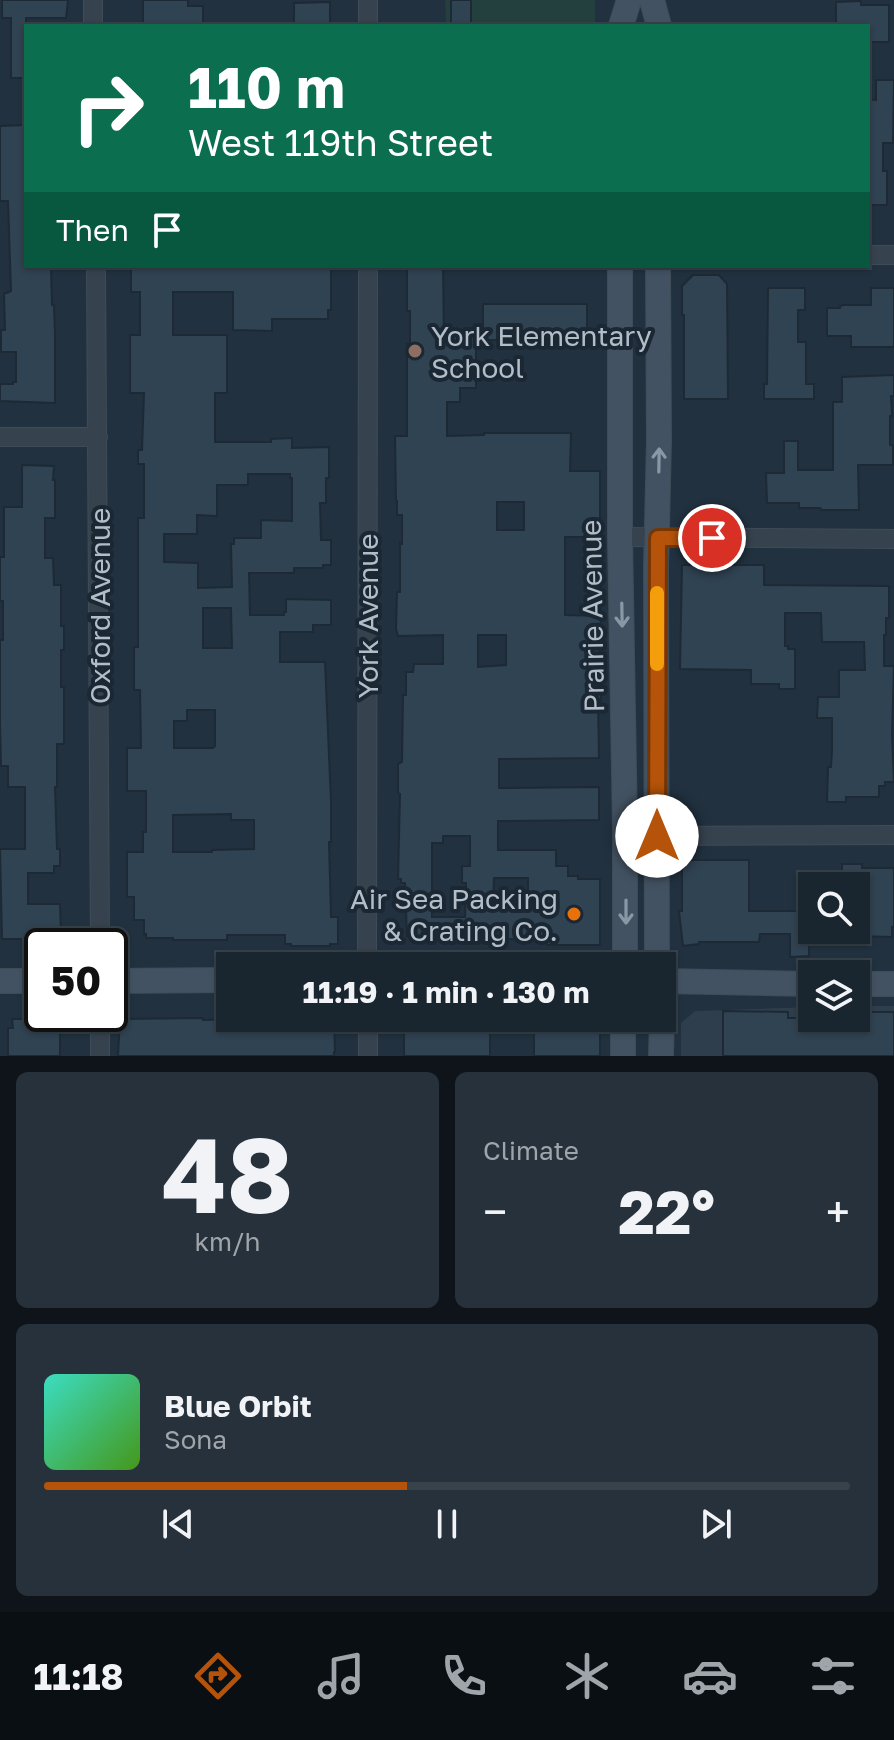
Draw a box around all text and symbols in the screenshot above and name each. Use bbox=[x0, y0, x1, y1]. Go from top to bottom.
text: 110 m bbox=[188, 53, 345, 120]
icon: right bbox=[56, 56, 160, 160]
text: West 119th Street bbox=[188, 121, 493, 164]
icon: arrive bbox=[145, 208, 189, 252]
text: Then bbox=[56, 212, 129, 248]
place label: York Elementary School bbox=[431, 319, 652, 384]
marker: York Elementary School bbox=[406, 342, 424, 360]
one-way arrow bbox=[651, 447, 667, 474]
pin bbox=[678, 504, 746, 572]
street label: Oxford Avenue bbox=[83, 508, 116, 704]
icon: arrive bbox=[690, 516, 734, 560]
street label: Prairie Avenue bbox=[574, 519, 610, 713]
street label: York Avenue bbox=[351, 533, 384, 699]
one-way arrow bbox=[614, 601, 630, 628]
position arrow bbox=[615, 794, 699, 878]
map controls bbox=[798, 872, 870, 1032]
button: search bbox=[798, 872, 870, 944]
place label: Air Sea Packing & Crating Co. bbox=[350, 882, 558, 947]
one-way arrow bbox=[618, 898, 634, 925]
marker: Air Sea Packing & Crating Co. bbox=[565, 905, 583, 923]
speed limit sign: 50 bbox=[24, 928, 128, 1032]
button: layers bbox=[798, 960, 870, 1032]
text: 11:19 · 1 min · 130 m bbox=[303, 974, 589, 1010]
text: 48 bbox=[162, 1111, 293, 1236]
text: Climate bbox=[483, 1135, 579, 1166]
text: 22° bbox=[618, 1175, 715, 1247]
text: − bbox=[483, 1185, 507, 1238]
text: + bbox=[826, 1185, 850, 1238]
text: km/h bbox=[194, 1226, 261, 1257]
text: Blue Orbit bbox=[164, 1388, 312, 1424]
text: Sona bbox=[164, 1424, 227, 1455]
icon: previous bbox=[156, 1502, 200, 1546]
icon: pause bbox=[425, 1502, 469, 1546]
icon: next bbox=[694, 1502, 738, 1546]
icon: directions bbox=[190, 1648, 246, 1704]
icon: music bbox=[313, 1648, 369, 1704]
icon: phone bbox=[436, 1648, 492, 1704]
icon: climate bbox=[559, 1648, 615, 1704]
icon: car bbox=[682, 1648, 738, 1704]
icon: filters bbox=[805, 1648, 861, 1704]
text: 11:18 bbox=[33, 1655, 124, 1698]

